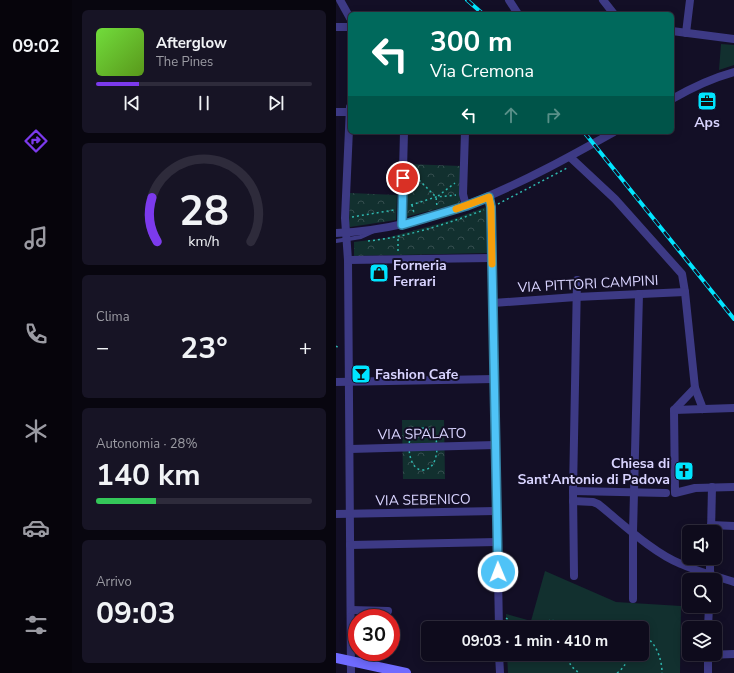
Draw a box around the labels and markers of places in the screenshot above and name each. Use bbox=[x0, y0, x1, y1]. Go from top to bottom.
office icon: Aps bbox=[696, 90, 718, 112]
place label: Aps bbox=[694, 113, 720, 132]
pin bbox=[386, 161, 420, 195]
place label: Forneria Ferrari bbox=[393, 256, 447, 291]
shop icon: Forneria Ferrari bbox=[368, 262, 390, 284]
bar icon: Fashion Cafe bbox=[350, 363, 372, 385]
place label: Fashion Cafe bbox=[375, 365, 459, 384]
place label: Chiesa di Sant'Antonio di Padova bbox=[518, 454, 670, 489]
church icon: Chiesa di Sant'Antonio di Padova bbox=[673, 460, 695, 482]

